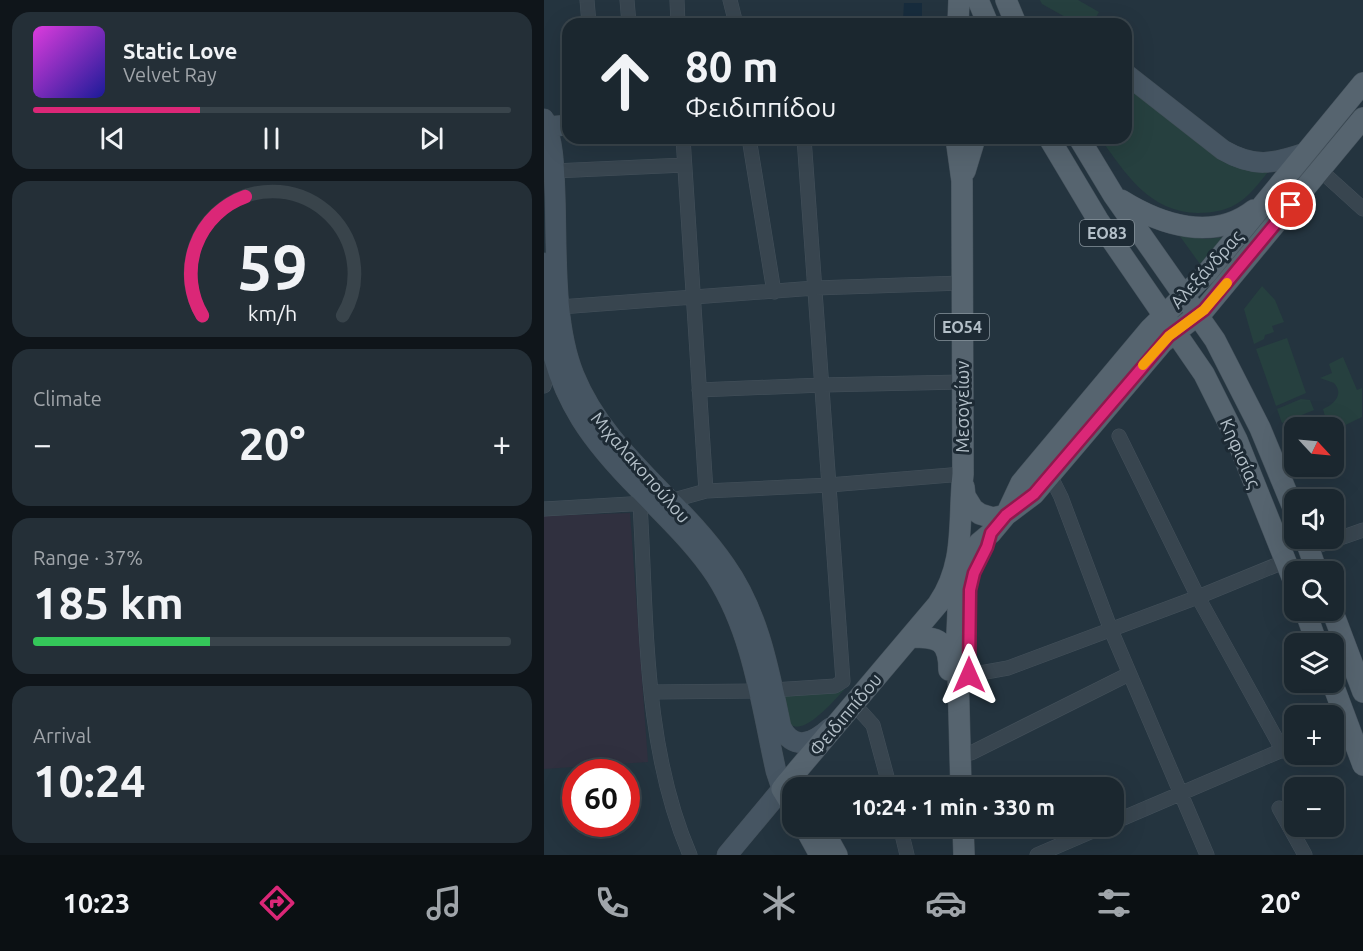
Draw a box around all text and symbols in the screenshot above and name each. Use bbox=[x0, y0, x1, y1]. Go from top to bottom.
text: Static Love bbox=[123, 38, 238, 63]
icon: ahead bbox=[586, 42, 664, 120]
text: 80 m bbox=[685, 43, 779, 90]
text: Velvet Ray bbox=[123, 63, 217, 86]
text: Φειδιππίδου bbox=[685, 92, 836, 122]
icon: previous bbox=[96, 122, 129, 155]
icon: pause bbox=[255, 122, 288, 155]
icon: next bbox=[415, 122, 448, 155]
pin bbox=[1265, 179, 1316, 230]
icon: arrive bbox=[1274, 188, 1307, 221]
road number: ΕΟ83 bbox=[1080, 220, 1134, 246]
street label: Αλεξάνδρας bbox=[1166, 226, 1247, 313]
text: 59 bbox=[237, 232, 307, 302]
text: km/h bbox=[247, 301, 297, 325]
road number: ΕΟ54 bbox=[935, 314, 989, 340]
street label: Μεσογείων bbox=[952, 361, 972, 453]
text: Climate bbox=[33, 387, 102, 410]
street label: Μιχαλακοπούλου bbox=[587, 408, 695, 526]
street label: Κηφισίας bbox=[1216, 415, 1265, 491]
north arrow bbox=[1284, 417, 1344, 477]
map controls bbox=[1284, 417, 1344, 837]
text: 20° bbox=[239, 418, 305, 469]
text: − bbox=[33, 425, 52, 462]
text: + bbox=[492, 425, 511, 462]
button: sound bbox=[1284, 489, 1344, 549]
text: Range · 37% bbox=[33, 546, 143, 569]
button: search bbox=[1284, 561, 1344, 621]
text: 185 km bbox=[33, 577, 184, 628]
button: layers bbox=[1284, 633, 1344, 693]
position arrow bbox=[937, 643, 1001, 707]
street label: Φειδιππίδου bbox=[805, 669, 885, 759]
button: + bbox=[1284, 705, 1344, 765]
text: Arrival bbox=[33, 724, 91, 747]
text: 10:24 bbox=[33, 755, 146, 806]
speed limit sign: 60 bbox=[562, 759, 640, 837]
button: − bbox=[1284, 777, 1344, 837]
text: 10:24 · 1 min · 330 m bbox=[851, 794, 1055, 819]
icon: directions bbox=[256, 882, 298, 924]
icon: music bbox=[423, 882, 465, 924]
icon: phone bbox=[591, 882, 633, 924]
icon: climate bbox=[758, 882, 800, 924]
icon: car bbox=[925, 882, 967, 924]
icon: filters bbox=[1093, 882, 1135, 924]
text: 10:23 bbox=[63, 888, 130, 918]
text: 20° bbox=[1260, 888, 1300, 918]

